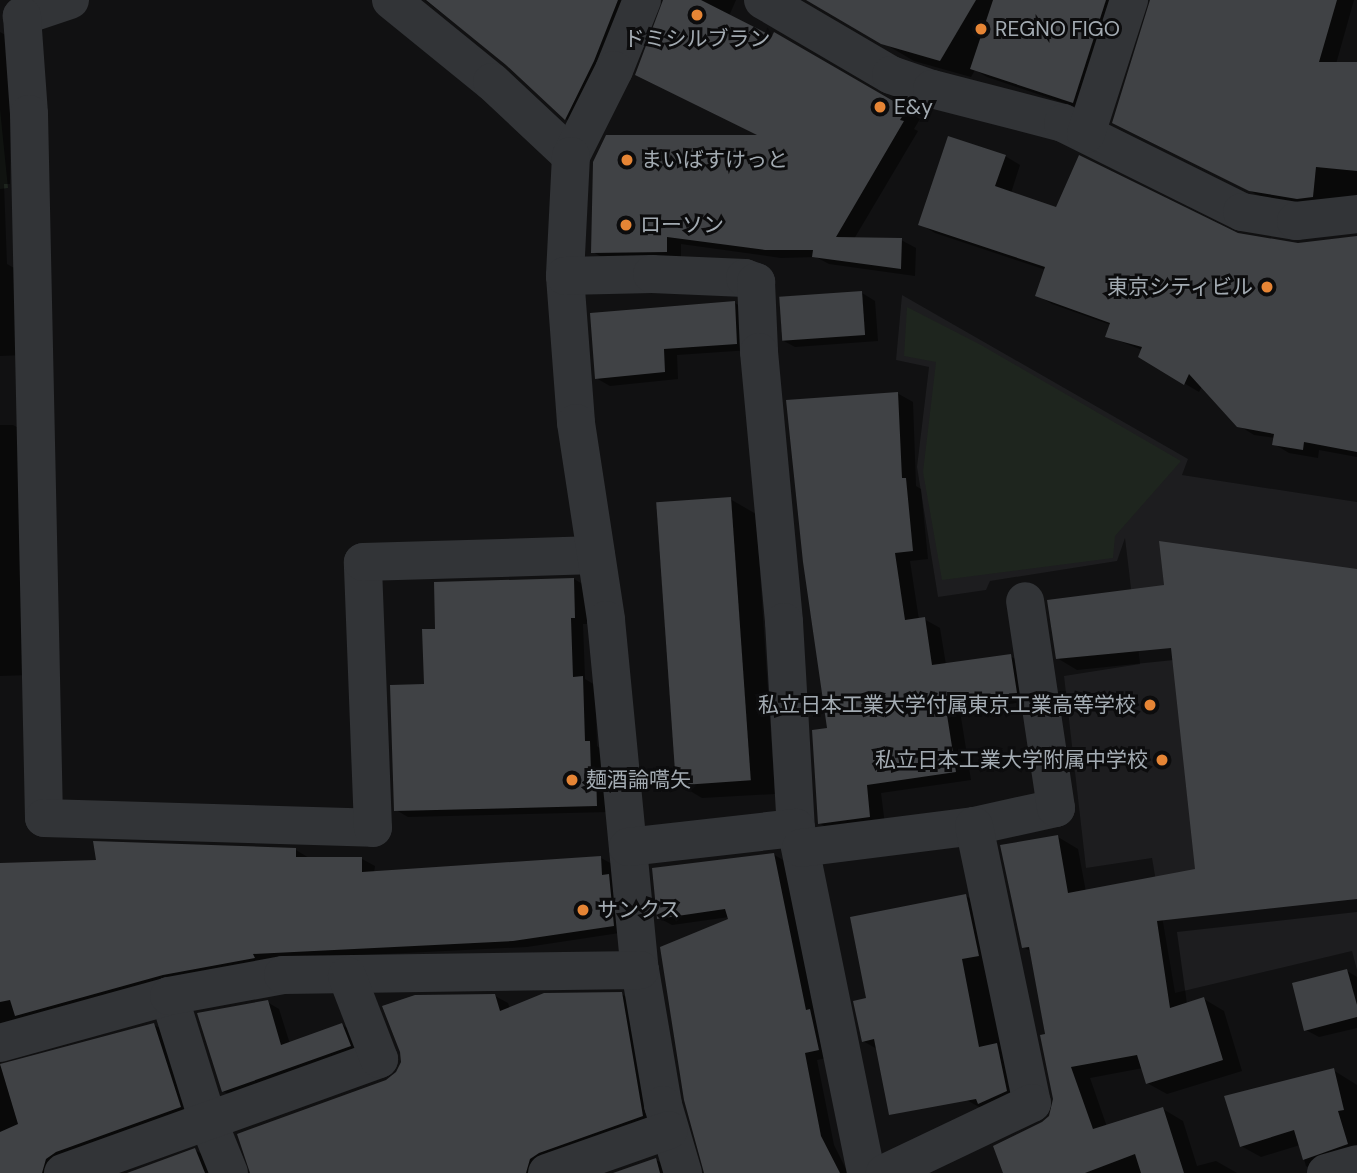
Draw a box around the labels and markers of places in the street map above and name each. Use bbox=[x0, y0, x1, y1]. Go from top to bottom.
marker: ドミシルブラン bbox=[689, 7, 705, 23]
place label: REGNO FIGO bbox=[995, 16, 1120, 42]
marker: REGNO FIGO bbox=[973, 21, 989, 37]
place label: ドミシルブラン bbox=[624, 26, 770, 52]
place label: E&y bbox=[894, 94, 933, 120]
marker: E&y bbox=[872, 99, 888, 115]
place label: まいばすけっと bbox=[641, 147, 788, 173]
marker: まいばすけっと bbox=[619, 152, 635, 168]
place label: ローソン bbox=[640, 212, 724, 238]
marker: ローソン bbox=[618, 217, 634, 233]
place label: 東京シティビル bbox=[1106, 274, 1253, 300]
marker: 東京シティビル bbox=[1259, 279, 1275, 295]
place label: 私立日本工業大学付属東京工業高等学校 bbox=[758, 692, 1136, 718]
marker: 私立日本工業大学付属東京工業高等学校 bbox=[1142, 697, 1158, 713]
place label: 私立日本工業大学附属中学校 bbox=[875, 747, 1148, 773]
marker: 私立日本工業大学附属中学校 bbox=[1154, 752, 1170, 768]
place label: 麺酒論嚆矢 bbox=[586, 767, 691, 793]
marker: 麺酒論嚆矢 bbox=[564, 772, 580, 788]
place label: サンクス bbox=[597, 897, 681, 923]
marker: サンクス bbox=[575, 902, 591, 918]

